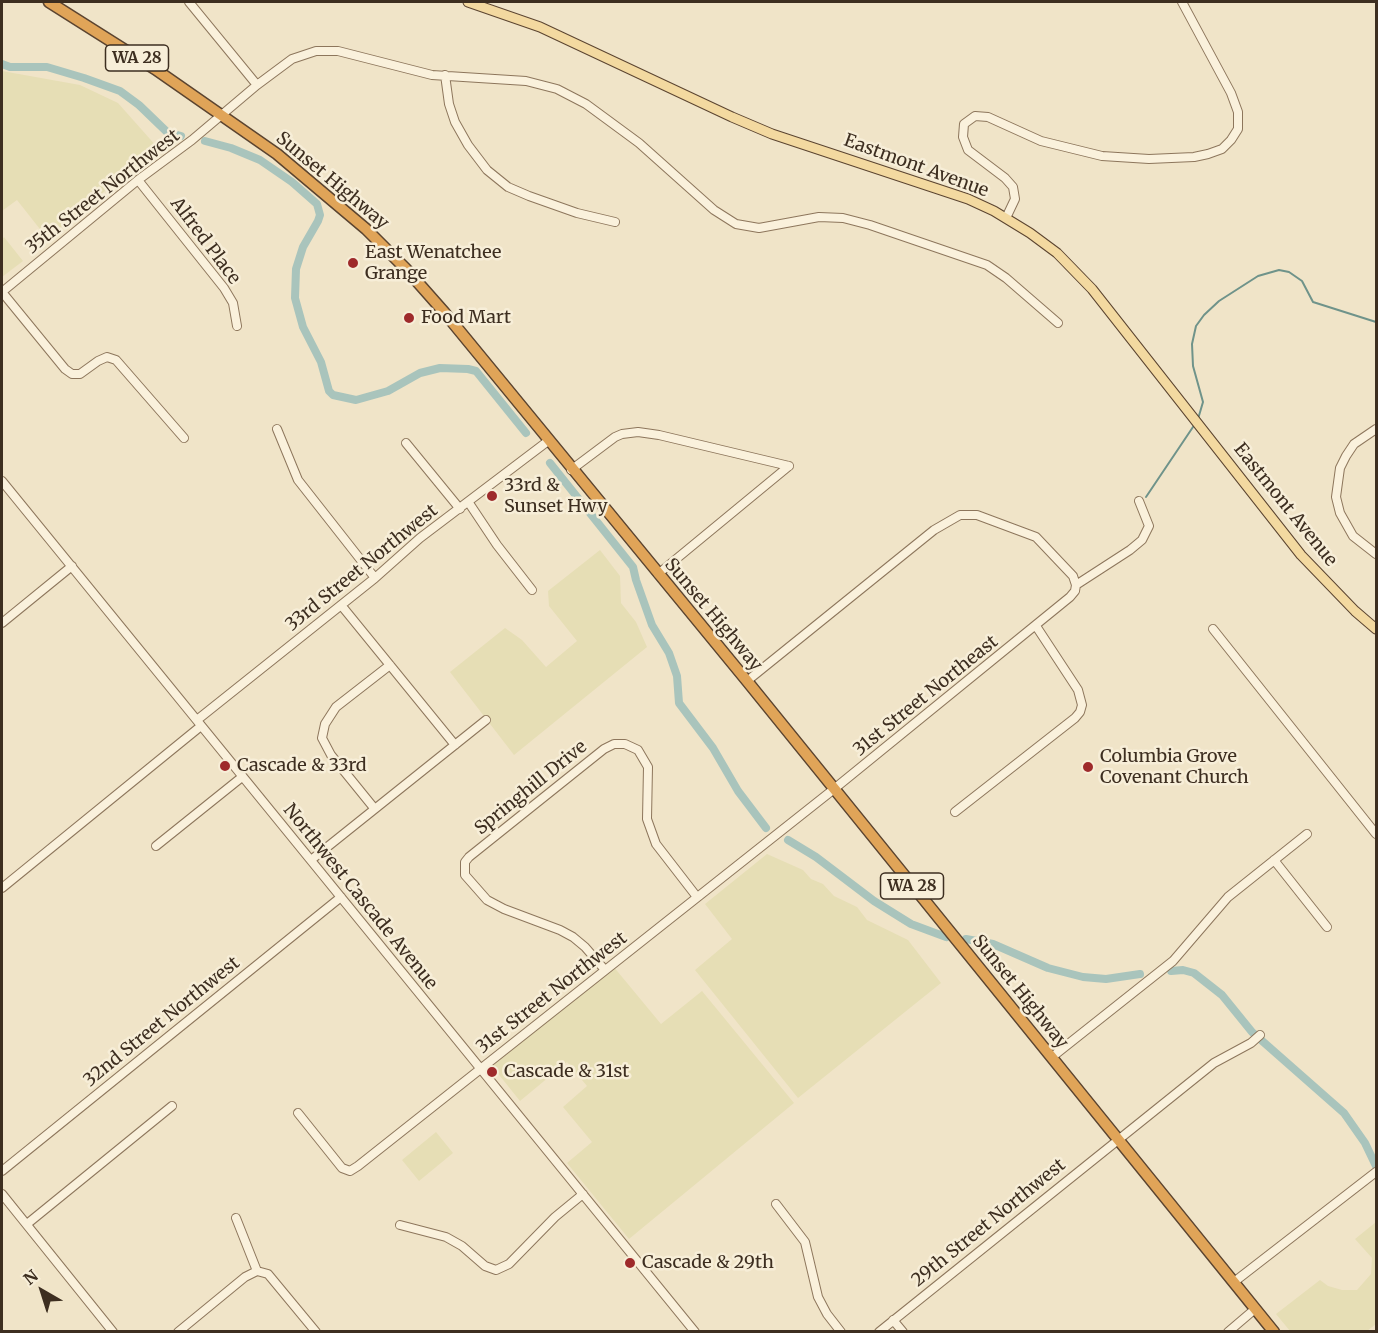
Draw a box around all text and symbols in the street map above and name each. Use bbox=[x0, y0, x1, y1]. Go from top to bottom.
road number: WA 28 bbox=[106, 45, 168, 71]
street label: 35th Street Northwest bbox=[22, 125, 184, 259]
street label: Sunset Highway bbox=[271, 128, 393, 234]
street label: Eastmont Avenue bbox=[841, 130, 991, 202]
street label: Alfred Place bbox=[165, 193, 245, 289]
place label: East Wenatchee Grange bbox=[365, 242, 501, 284]
marker: East Wenatchee Grange bbox=[346, 256, 360, 270]
place label: Food Mart bbox=[421, 307, 511, 329]
marker: Food Mart bbox=[402, 311, 416, 325]
street label: Eastmont Avenue bbox=[1229, 439, 1341, 571]
place label: 33rd & Sunset Hwy bbox=[504, 475, 608, 518]
marker: 33rd & Sunset Hwy bbox=[485, 489, 499, 503]
street label: 33rd Street Northwest bbox=[282, 500, 442, 636]
street label: Sunset Highway bbox=[660, 554, 766, 676]
street label: 31st Street Northeast bbox=[849, 631, 1003, 761]
street label: Springhill Drive bbox=[471, 736, 591, 840]
place label: Columbia Grove Covenant Church bbox=[1100, 746, 1249, 789]
place label: Cascade & 33rd bbox=[237, 755, 367, 777]
marker: Cascade & 33rd bbox=[218, 759, 232, 773]
marker: Columbia Grove Covenant Church bbox=[1081, 760, 1095, 774]
street label: Northwest Cascade Avenue bbox=[278, 800, 442, 994]
road number: WA 28 bbox=[880, 873, 944, 899]
street label: 31st Street Northwest bbox=[473, 928, 631, 1058]
street label: Sunset Highway bbox=[967, 931, 1073, 1053]
street label: 32nd Street Northwest bbox=[80, 952, 244, 1092]
place label: Cascade & 31st bbox=[504, 1061, 629, 1083]
marker: Cascade & 31st bbox=[485, 1065, 499, 1079]
street label: 29th Street Northwest bbox=[908, 1154, 1070, 1292]
place label: Cascade & 29th bbox=[642, 1252, 774, 1274]
marker: Cascade & 29th bbox=[623, 1256, 637, 1270]
north arrow bbox=[12, 1261, 72, 1321]
text: N bbox=[19, 1265, 42, 1289]

